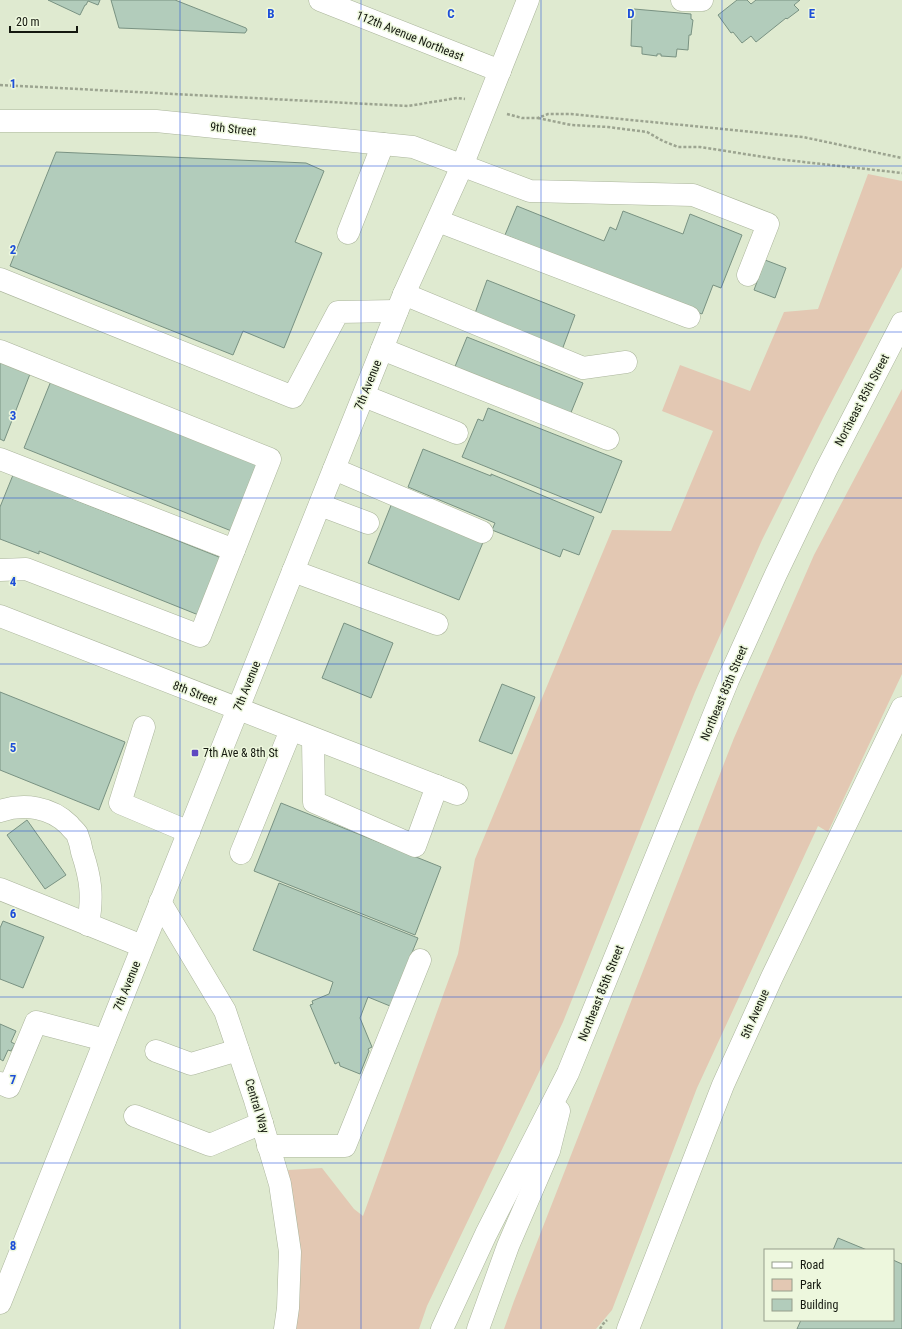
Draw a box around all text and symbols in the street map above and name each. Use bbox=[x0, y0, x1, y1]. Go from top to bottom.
text: B bbox=[267, 6, 275, 21]
text: C bbox=[447, 6, 455, 21]
text: D bbox=[627, 6, 635, 21]
text: E bbox=[809, 6, 816, 21]
scale bar bbox=[10, 8, 77, 34]
street label: 112th Avenue Northeast bbox=[354, 8, 466, 64]
text: 20 m bbox=[16, 15, 40, 29]
text: 1 bbox=[10, 76, 16, 91]
street label: 9th Street bbox=[209, 120, 257, 138]
text: 2 bbox=[10, 242, 17, 257]
street label: Northeast 85th Street bbox=[832, 351, 892, 448]
street label: 7th Avenue bbox=[352, 358, 384, 412]
text: 3 bbox=[10, 408, 16, 423]
text: 4 bbox=[10, 574, 17, 589]
street label: Northeast 85th Street bbox=[698, 643, 751, 743]
street label: 7th Avenue bbox=[231, 659, 263, 713]
street label: 8th Street bbox=[171, 678, 219, 708]
text: 5 bbox=[10, 740, 17, 755]
place label: 7th Ave & 8th St bbox=[203, 746, 279, 760]
marker: 7th Ave & 8th St bbox=[190, 748, 200, 758]
text: 6 bbox=[10, 906, 17, 921]
street label: Northeast 85th Street bbox=[575, 943, 627, 1043]
street label: 7th Avenue bbox=[111, 959, 143, 1013]
street label: 5th Avenue bbox=[738, 987, 772, 1041]
text: 7 bbox=[10, 1072, 17, 1087]
street label: Central Way bbox=[242, 1077, 272, 1135]
text: 8 bbox=[10, 1238, 16, 1253]
legend bbox=[764, 1249, 894, 1321]
text: Road bbox=[800, 1258, 824, 1272]
text: Park bbox=[800, 1278, 822, 1292]
text: Building bbox=[800, 1298, 838, 1312]

